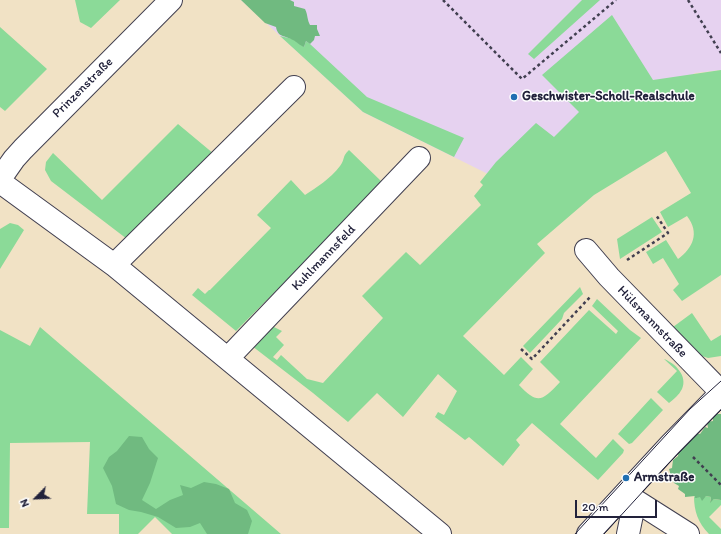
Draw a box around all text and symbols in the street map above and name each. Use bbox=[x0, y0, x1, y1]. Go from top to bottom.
street label: Prinzenstraße bbox=[50, 55, 116, 121]
place label: Geschwister-Scholl-Realschule bbox=[522, 89, 695, 105]
marker: Geschwister-Scholl-Realschule bbox=[509, 92, 519, 102]
street label: Kuhlmannsfeld bbox=[289, 222, 359, 294]
street label: Hülsmannstraße bbox=[614, 283, 690, 361]
place label: Armstraße bbox=[634, 470, 695, 486]
marker: Armstraße bbox=[621, 473, 631, 483]
north arrow bbox=[16, 478, 56, 518]
scale bar bbox=[577, 492, 659, 518]
text: N bbox=[17, 497, 32, 509]
text: 20 m bbox=[582, 500, 609, 514]

